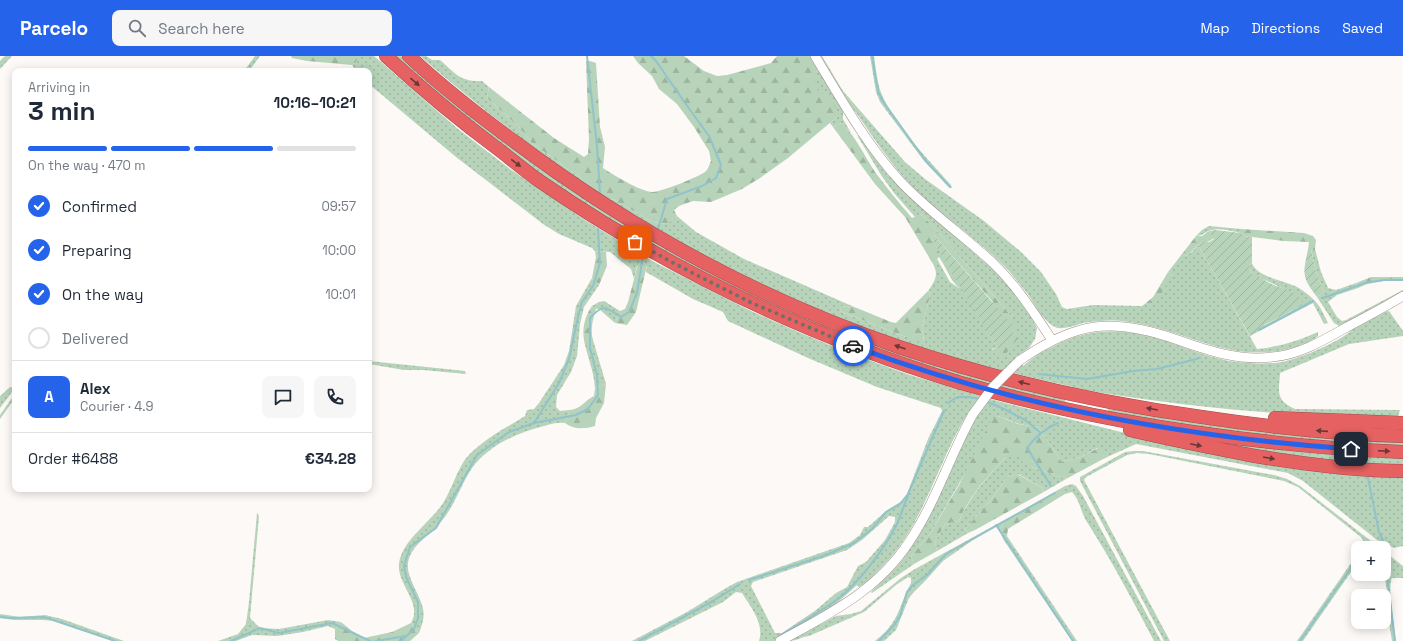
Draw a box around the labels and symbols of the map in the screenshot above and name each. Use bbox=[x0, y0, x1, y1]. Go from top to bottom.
one-way arrow bbox=[409, 78, 420, 87]
one-way arrow bbox=[511, 159, 522, 168]
pin bbox=[618, 225, 652, 259]
courier bbox=[833, 326, 873, 366]
one-way arrow bbox=[893, 343, 905, 349]
one-way arrow bbox=[1018, 379, 1031, 385]
one-way arrow bbox=[1145, 406, 1158, 412]
one-way arrow bbox=[1316, 427, 1328, 434]
pin bbox=[1334, 432, 1368, 466]
one-way arrow bbox=[1189, 443, 1202, 449]
one-way arrow bbox=[1378, 447, 1390, 454]
one-way arrow bbox=[1263, 455, 1275, 461]

